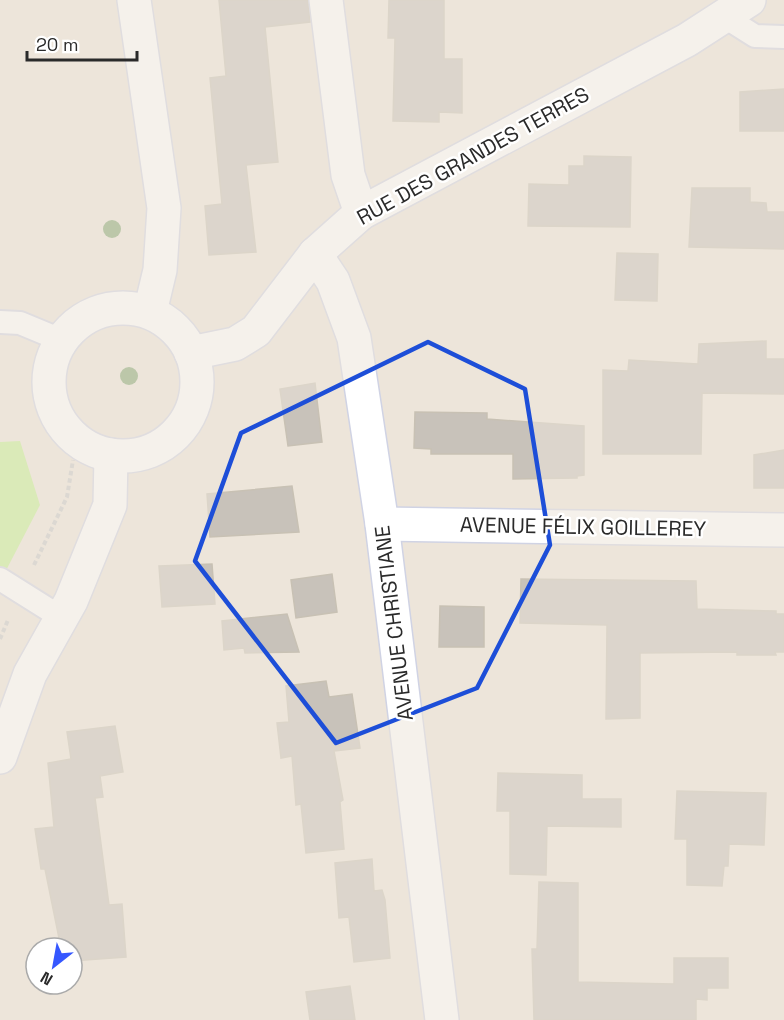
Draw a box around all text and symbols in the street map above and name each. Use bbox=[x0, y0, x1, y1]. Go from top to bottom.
scale bar bbox=[27, 24, 136, 62]
text: 20 m bbox=[36, 33, 79, 56]
street label: RUE DES GRANDES TERRES bbox=[352, 80, 594, 231]
street label: AVENUE FÉLIX GOILLEREY bbox=[460, 511, 707, 542]
street label: AVENUE CHRISTIANE bbox=[368, 524, 419, 722]
north arrow bbox=[24, 936, 84, 996]
text: N bbox=[37, 967, 57, 990]

